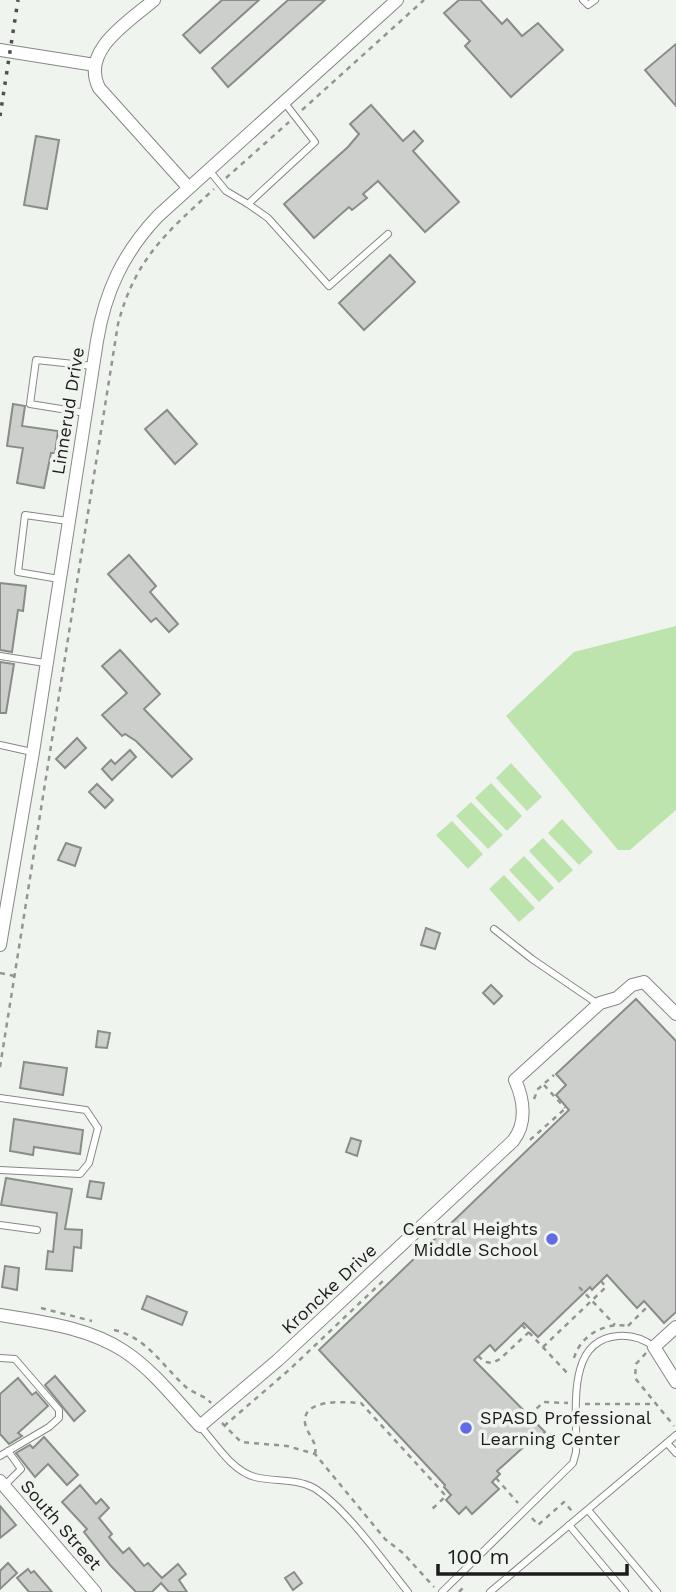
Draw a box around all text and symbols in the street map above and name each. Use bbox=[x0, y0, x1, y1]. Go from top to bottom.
street label: Linnerud Drive bbox=[47, 346, 88, 476]
place label: Central Heights Middle School bbox=[403, 1218, 538, 1260]
marker: Central Heights Middle School bbox=[544, 1231, 560, 1247]
street label: Kroncke Drive bbox=[277, 1239, 380, 1338]
place label: SPASD Professional Learning Center bbox=[480, 1407, 652, 1449]
marker: SPASD Professional Learning Center bbox=[458, 1420, 474, 1436]
street label: South Street bbox=[17, 1475, 106, 1574]
scale bar bbox=[438, 1532, 627, 1576]
text: 100 m bbox=[448, 1544, 510, 1569]

